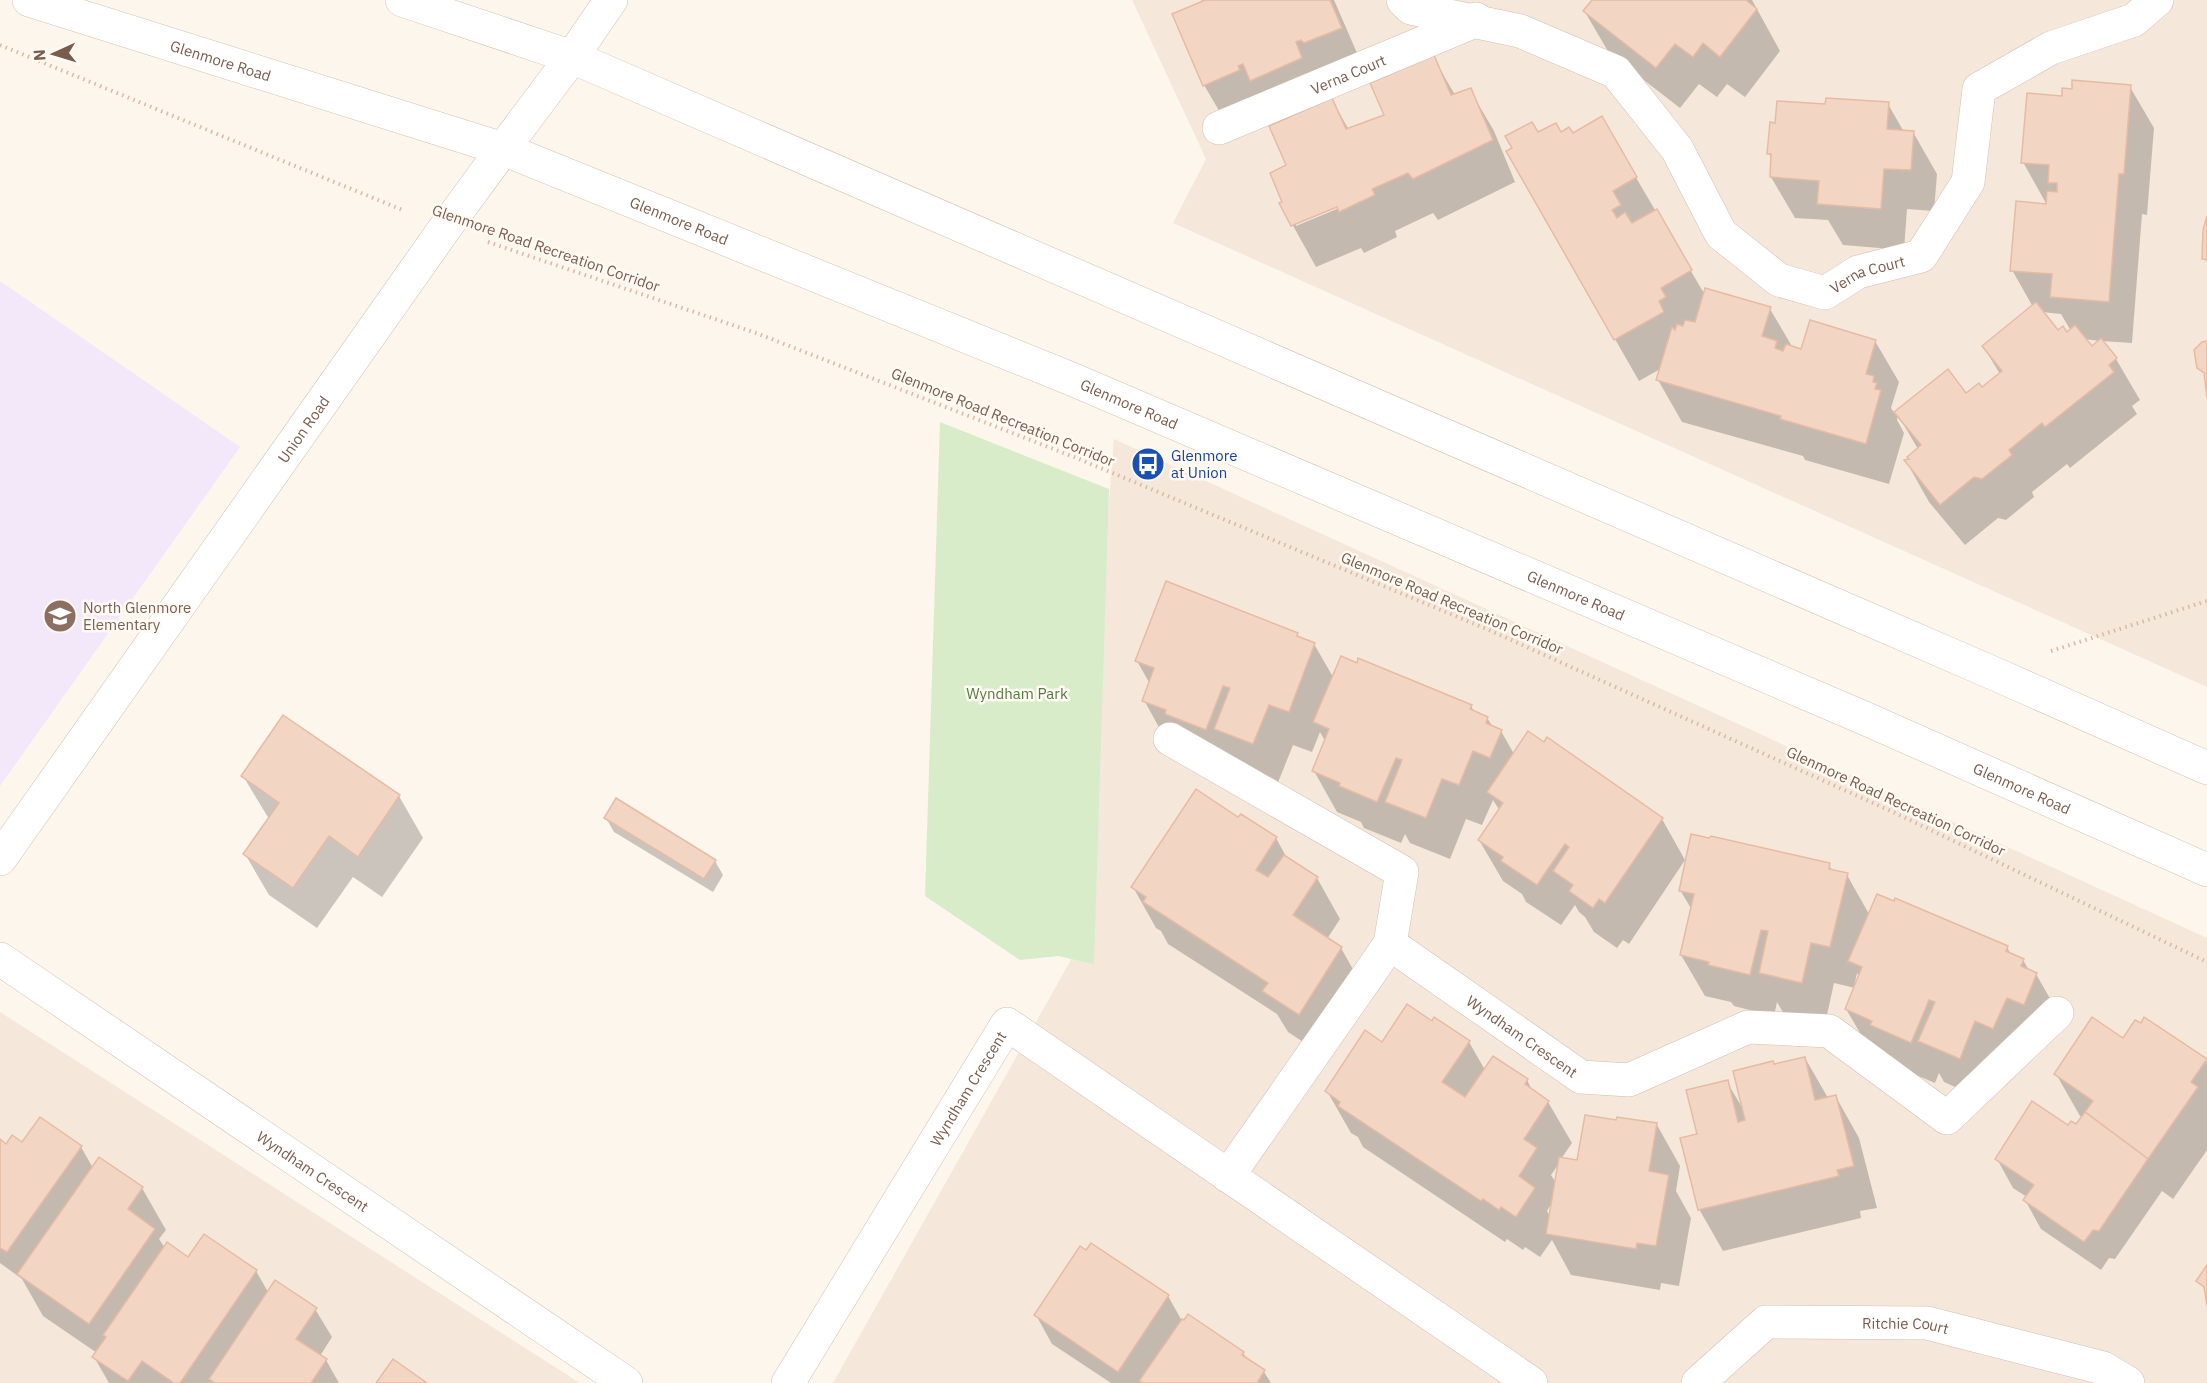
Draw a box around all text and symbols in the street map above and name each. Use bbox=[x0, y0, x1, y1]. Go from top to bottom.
north arrow bbox=[24, 24, 84, 84]
street label: Glenmore Road bbox=[168, 36, 273, 85]
text: N bbox=[29, 49, 49, 62]
street label: Verna Court bbox=[1308, 50, 1389, 98]
street label: Glenmore Road bbox=[627, 192, 731, 249]
street label: Glenmore Road Recreation Corridor bbox=[430, 200, 663, 296]
street label: Verna Court bbox=[1826, 251, 1907, 297]
street label: Glenmore Road Recreation Corridor bbox=[888, 363, 1118, 471]
street label: Glenmore Road bbox=[1078, 374, 1181, 433]
street label: Union Road bbox=[273, 392, 333, 466]
bus stop icon: Glenmore at Union bbox=[1130, 446, 1166, 482]
place label: Glenmore at Union bbox=[1171, 446, 1237, 482]
street label: Glenmore Road Recreation Corridor bbox=[1338, 547, 1566, 659]
street label: Glenmore Road bbox=[1524, 566, 1628, 624]
school or university icon: North Glenmore Elementary bbox=[42, 598, 78, 634]
place label: North Glenmore Elementary bbox=[83, 598, 191, 634]
park label: Wyndham Park bbox=[966, 684, 1068, 703]
street label: Glenmore Road Recreation Corridor bbox=[1784, 742, 2009, 860]
street label: Glenmore Road bbox=[1970, 758, 2074, 818]
street label: Wyndham Crescent bbox=[1463, 991, 1581, 1081]
street label: Wyndham Crescent bbox=[925, 1028, 1010, 1149]
street label: Wyndham Crescent bbox=[253, 1126, 373, 1216]
street label: Ritchie Court bbox=[1862, 1313, 1951, 1338]

